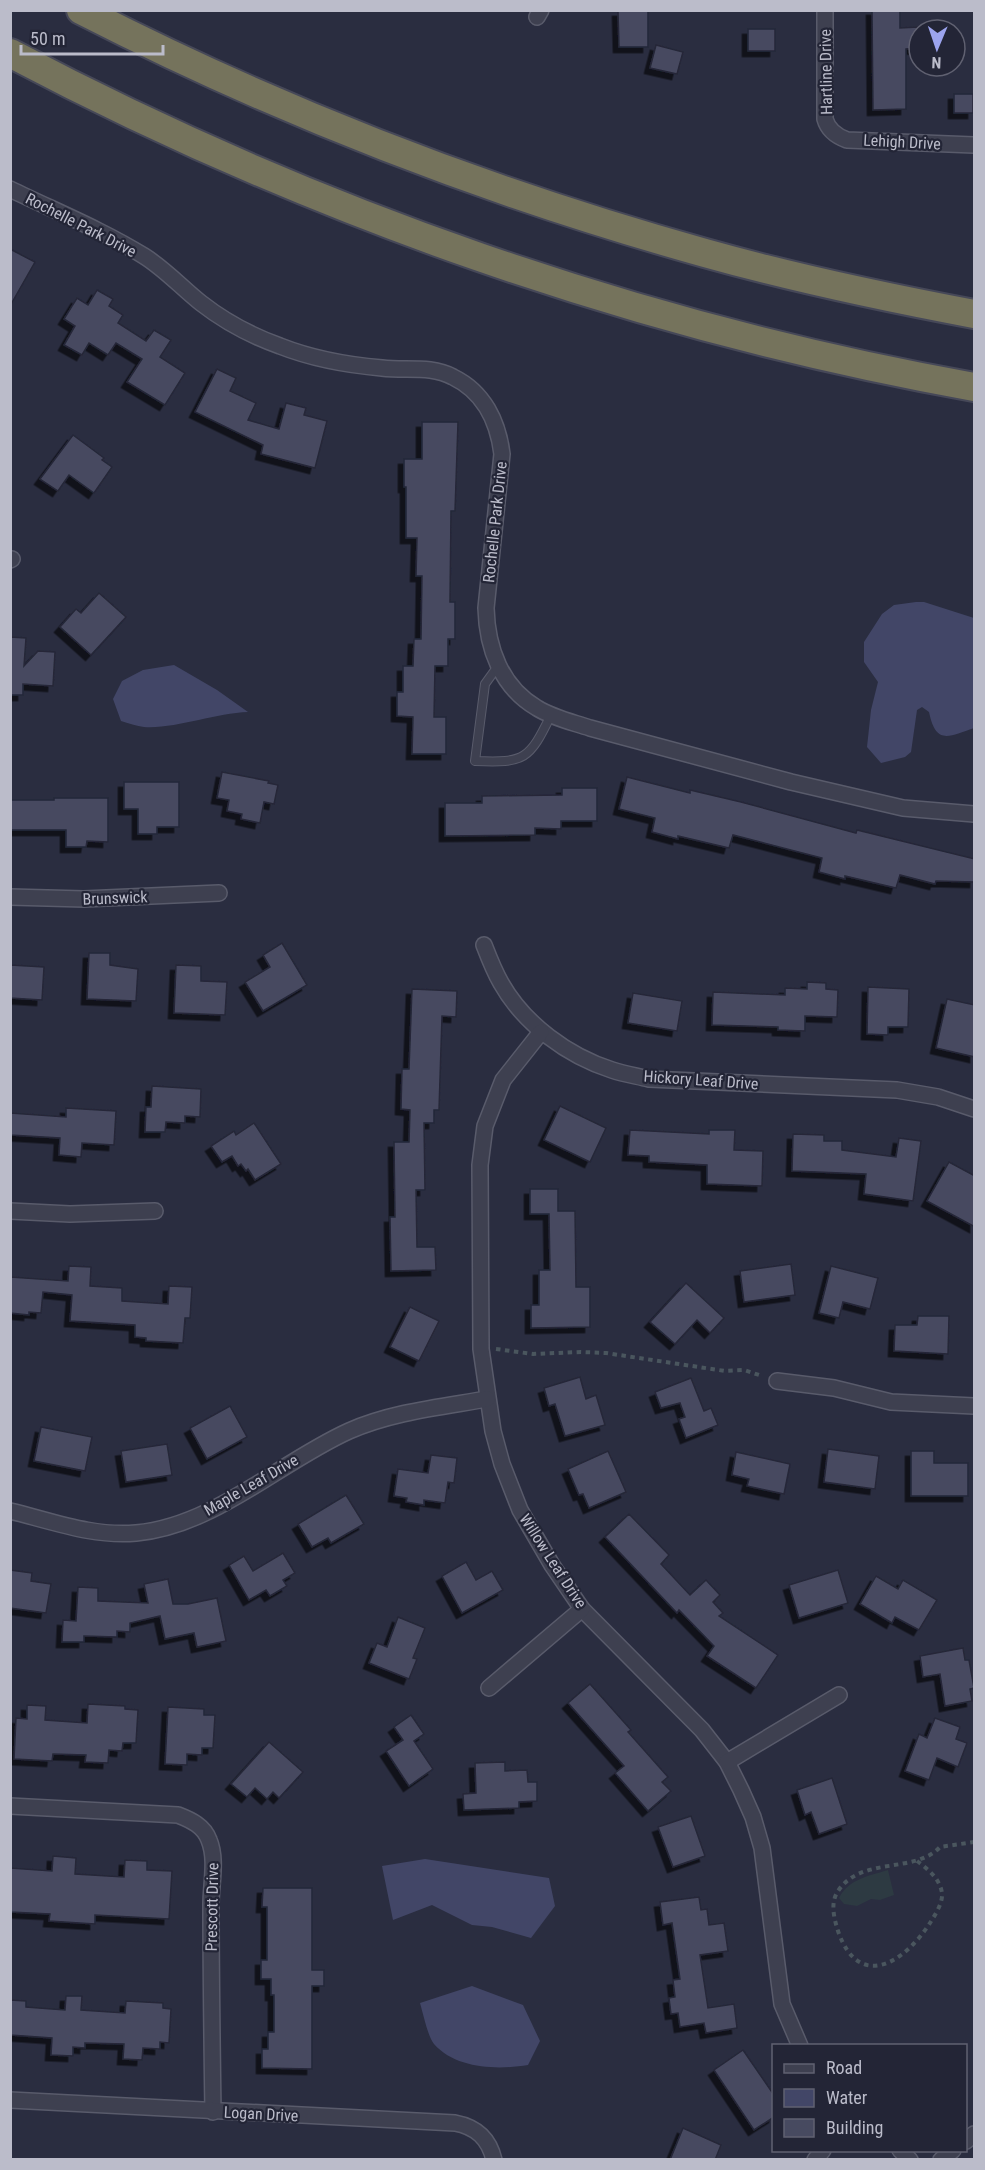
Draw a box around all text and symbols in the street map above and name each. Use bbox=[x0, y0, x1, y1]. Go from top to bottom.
scale bar bbox=[21, 18, 164, 56]
north arrow bbox=[907, 18, 967, 78]
text: 50 m bbox=[30, 28, 65, 49]
street label: Hartline Drive bbox=[816, 29, 836, 115]
text: N bbox=[931, 53, 942, 72]
street label: Lehigh Drive bbox=[863, 130, 941, 154]
street label: Rochelle Park Drive bbox=[22, 189, 140, 261]
street label: Rochelle Park Drive bbox=[479, 460, 511, 584]
street label: Brunswick bbox=[82, 887, 149, 909]
street label: Hickory Leaf Drive bbox=[643, 1067, 759, 1093]
street label: Maple Leaf Drive bbox=[200, 1450, 302, 1520]
street label: Willow Leaf Drive bbox=[515, 1510, 591, 1612]
street label: Prescott Drive bbox=[202, 1862, 222, 1952]
legend bbox=[772, 2044, 967, 2152]
text: Road bbox=[826, 2057, 862, 2078]
text: Water bbox=[826, 2087, 868, 2108]
street label: Logan Drive bbox=[223, 2103, 299, 2125]
text: Building bbox=[826, 2117, 883, 2138]

